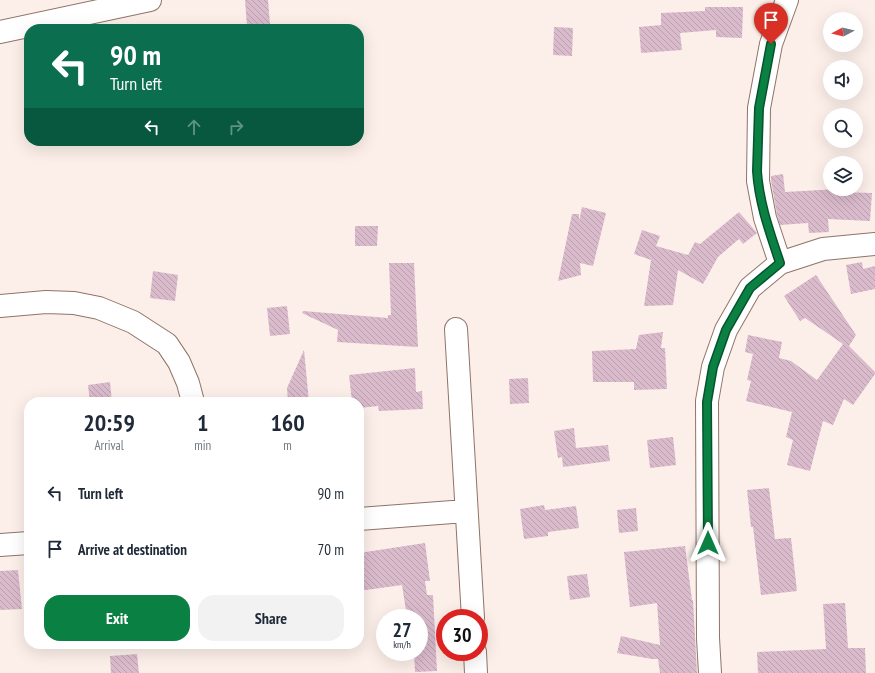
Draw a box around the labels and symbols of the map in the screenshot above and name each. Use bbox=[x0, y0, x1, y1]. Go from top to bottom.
pin bbox=[754, 3, 788, 44]
north arrow bbox=[823, 12, 863, 52]
position arrow bbox=[687, 522, 729, 564]
speed limit sign: 30 bbox=[436, 609, 488, 661]

